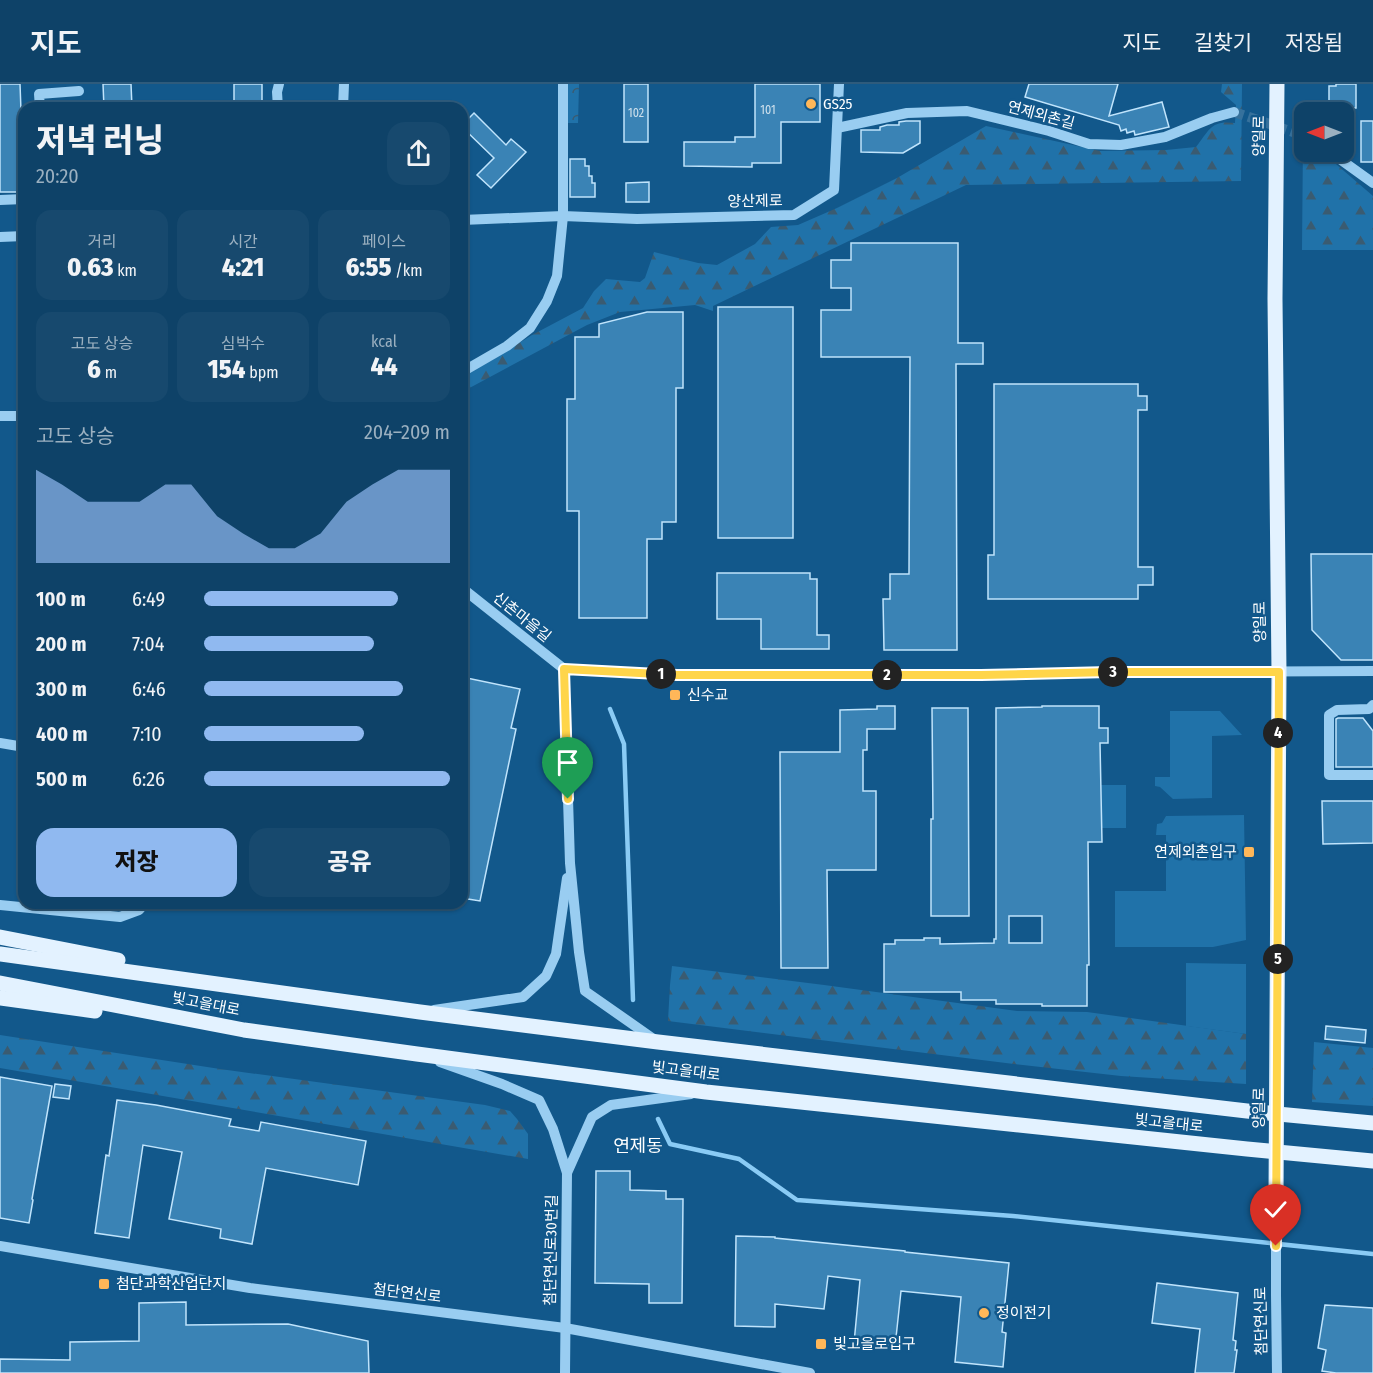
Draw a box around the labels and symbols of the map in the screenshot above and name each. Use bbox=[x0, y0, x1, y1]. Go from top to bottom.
place label: GS25 bbox=[823, 95, 853, 113]
marker: GS25 bbox=[804, 97, 818, 111]
street label: 연제외촌길 bbox=[1005, 97, 1077, 133]
north arrow bbox=[1294, 102, 1354, 162]
house number: 101 bbox=[760, 103, 776, 117]
house number: 102 bbox=[628, 106, 644, 120]
street label: 양일로 bbox=[1250, 115, 1268, 157]
street label: 양산제로 bbox=[727, 192, 783, 210]
street label: 신촌마을길 bbox=[490, 588, 554, 646]
street label: 양일로 bbox=[1251, 601, 1269, 643]
pin: 3 bbox=[1098, 657, 1128, 687]
pin: 1 bbox=[646, 659, 676, 689]
pin: 2 bbox=[872, 660, 902, 690]
place label: 신수교 bbox=[687, 686, 728, 704]
marker: 신수교 bbox=[668, 688, 682, 702]
pin: 4 bbox=[1263, 718, 1293, 748]
pin bbox=[542, 737, 593, 799]
place label: 연제외촌입구 bbox=[1154, 843, 1237, 861]
marker: 연제외촌입구 bbox=[1242, 845, 1256, 859]
pin: 5 bbox=[1263, 944, 1293, 974]
street label: 빛고을대로 bbox=[170, 989, 242, 1019]
street label: 빛고을대로 bbox=[651, 1058, 721, 1084]
street label: 양일로 bbox=[1250, 1087, 1268, 1129]
street label: 빛고을대로 bbox=[1134, 1110, 1204, 1136]
district label: 연제동 bbox=[613, 1135, 663, 1157]
pin bbox=[1250, 1184, 1301, 1246]
street label: 첨단연신로30번길 bbox=[541, 1194, 561, 1306]
place label: 첨단과학산업단지 bbox=[116, 1275, 226, 1293]
marker: 첨단과학산업단지 bbox=[97, 1277, 111, 1291]
street label: 첨단연신로 bbox=[372, 1280, 442, 1306]
street label: 첨단연신로 bbox=[1251, 1286, 1271, 1356]
place label: 정이전기 bbox=[996, 1304, 1051, 1322]
marker: 정이전기 bbox=[977, 1306, 991, 1320]
place label: 빛고을로입구 bbox=[833, 1335, 916, 1353]
marker: 빛고을로입구 bbox=[814, 1337, 828, 1351]

